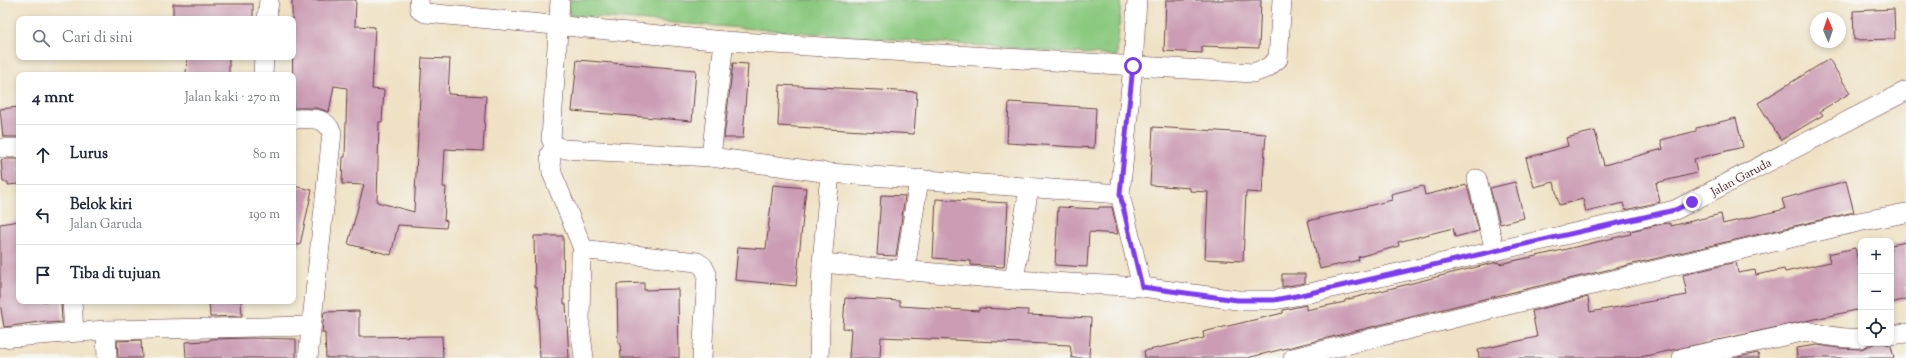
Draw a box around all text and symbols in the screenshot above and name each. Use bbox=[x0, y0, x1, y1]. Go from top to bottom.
north arrow bbox=[1810, 12, 1846, 48]
search box bbox=[16, 16, 296, 60]
icon: search bbox=[30, 27, 52, 49]
text: Cari di sini bbox=[62, 28, 133, 49]
route start bbox=[1124, 57, 1142, 75]
text: 4 mnt bbox=[32, 86, 74, 110]
text: Jalan kaki · 270 m bbox=[185, 89, 280, 107]
icon: ahead bbox=[32, 144, 54, 166]
text: Lurus bbox=[70, 144, 108, 165]
text: 80 m bbox=[253, 146, 280, 164]
street label: Jalan Garuda bbox=[1707, 154, 1775, 202]
route end bbox=[1683, 193, 1701, 211]
text: Belok kiri bbox=[70, 195, 132, 216]
icon: left bbox=[32, 204, 54, 226]
text: 190 m bbox=[249, 206, 280, 224]
text: Jalan Garuda bbox=[70, 216, 142, 234]
map controls bbox=[1858, 238, 1894, 346]
button: + bbox=[1858, 238, 1894, 274]
icon: arrive bbox=[32, 264, 54, 286]
text: Tiba di tujuan bbox=[70, 264, 161, 285]
button: − bbox=[1858, 274, 1894, 310]
button: locate bbox=[1858, 310, 1894, 346]

